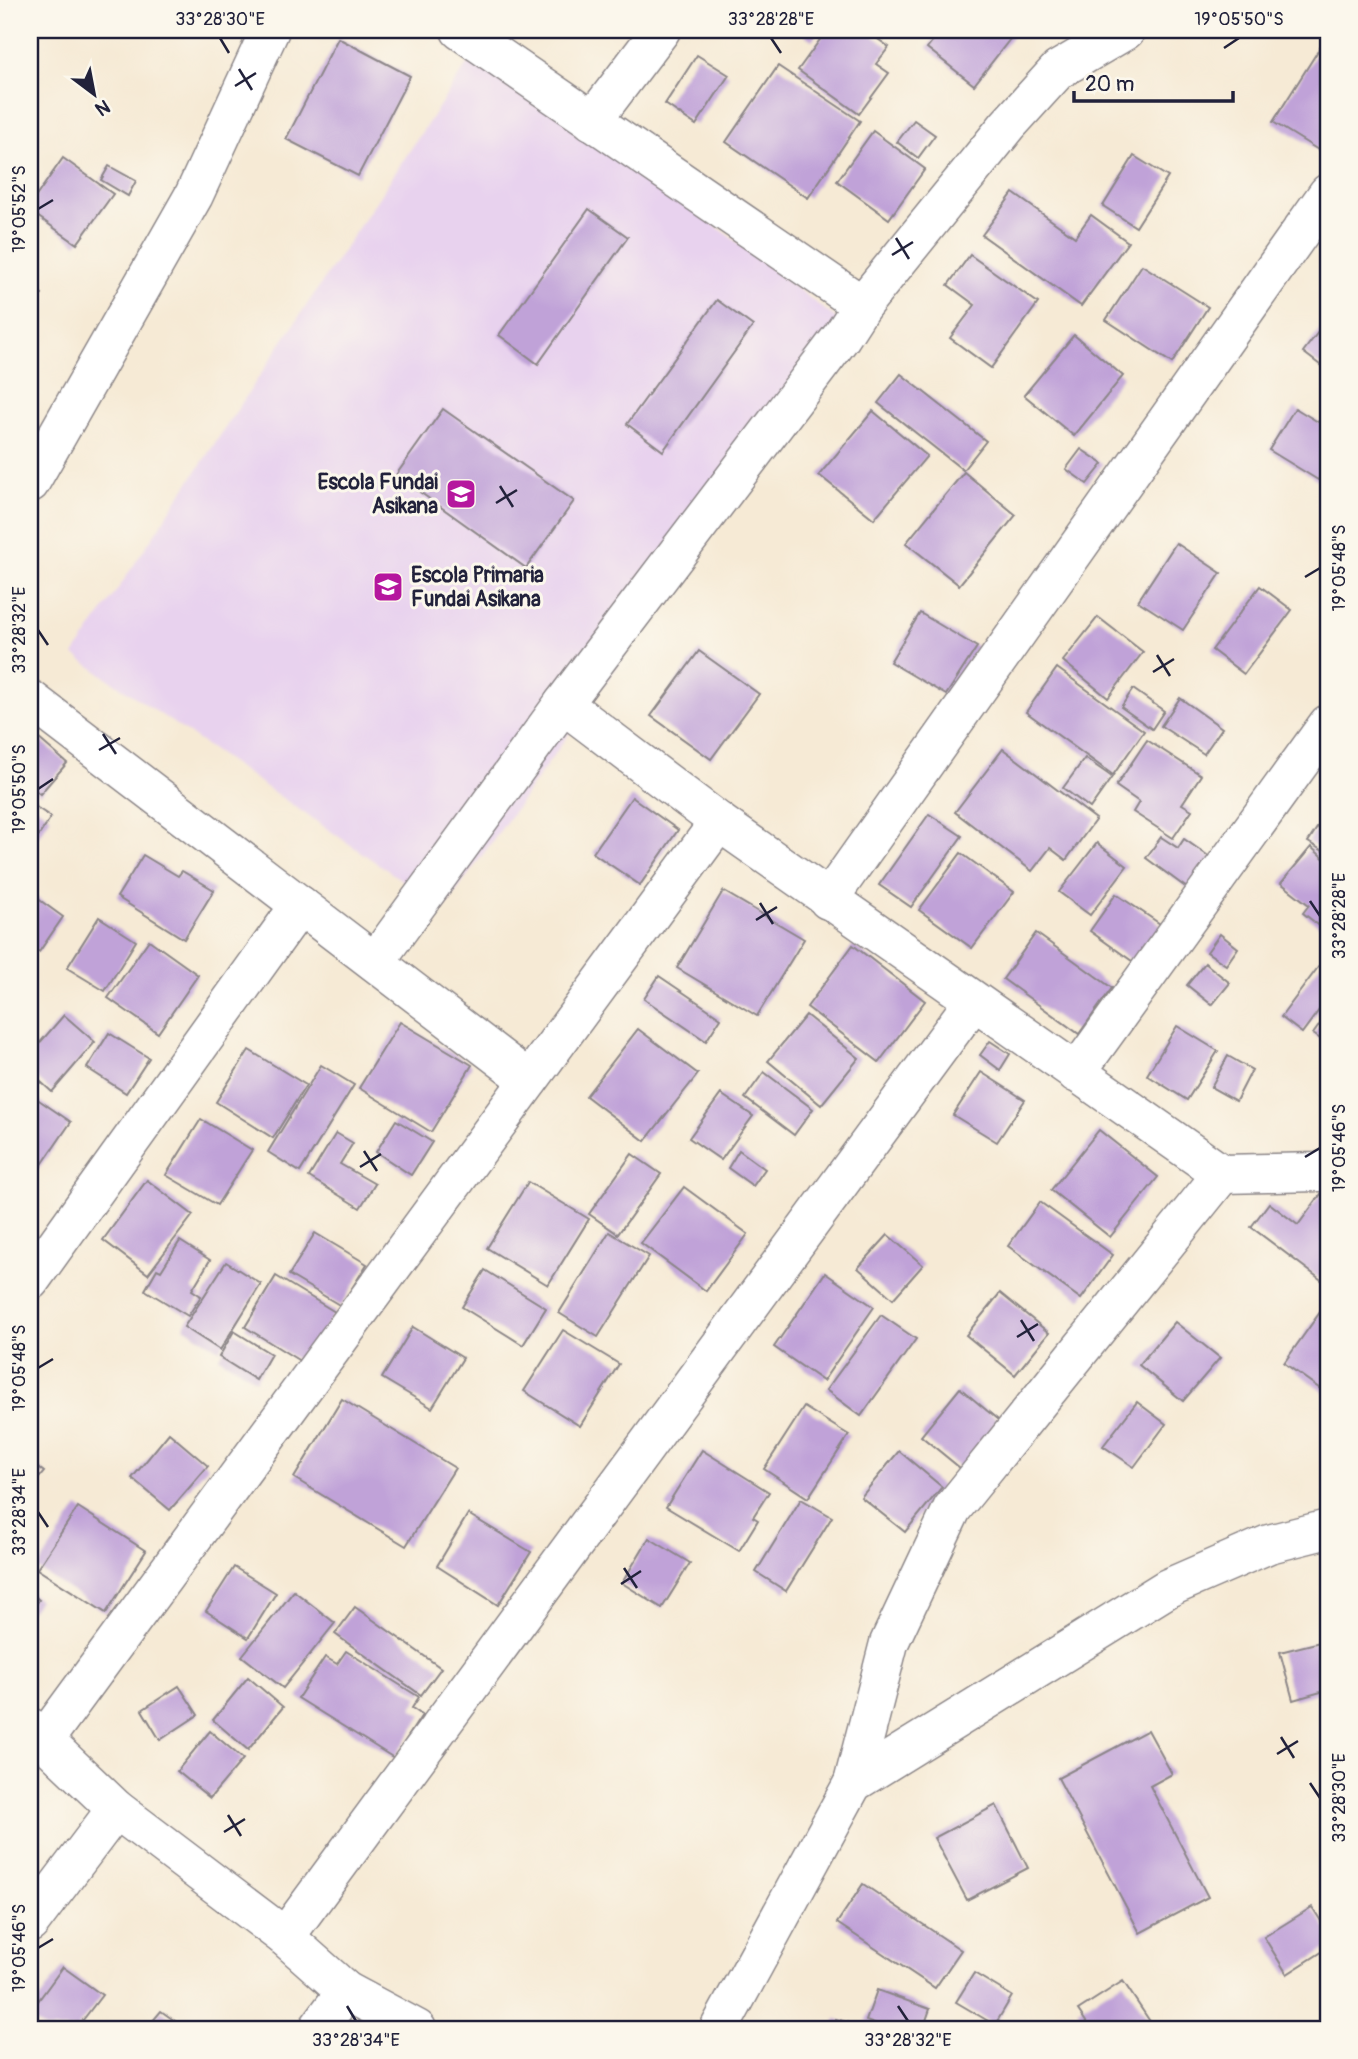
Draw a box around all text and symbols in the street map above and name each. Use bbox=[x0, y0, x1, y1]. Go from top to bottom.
text: 33°28'30"E bbox=[175, 8, 265, 31]
text: 33°28'28"E bbox=[728, 8, 814, 31]
text: 19°05'50"S bbox=[1194, 8, 1284, 31]
north arrow bbox=[60, 60, 130, 130]
scale bar bbox=[1074, 60, 1234, 104]
text: 20 m bbox=[1085, 71, 1134, 98]
text: N bbox=[91, 94, 114, 121]
text: 19°05'52"S bbox=[8, 165, 31, 253]
place label: Escola Fundai Asikana bbox=[318, 469, 438, 520]
school or university icon: Escola Fundai Asikana bbox=[444, 477, 478, 511]
text: 19°05'48"S bbox=[1328, 524, 1351, 612]
place label: Escola Primaria Fundai Asikana bbox=[411, 562, 544, 613]
school or university icon: Escola Primaria Fundai Asikana bbox=[371, 570, 405, 604]
text: 33°28'32"E bbox=[8, 586, 31, 674]
text: 19°05'50"S bbox=[8, 744, 31, 834]
text: 33°28'28"E bbox=[1328, 873, 1351, 959]
text: 19°05'46"S bbox=[1328, 1104, 1351, 1192]
text: 19°05'48"S bbox=[8, 1324, 31, 1412]
text: 33°28'34"E bbox=[8, 1468, 31, 1556]
text: 33°28'30"E bbox=[1328, 1753, 1351, 1843]
text: 19°05'46"S bbox=[8, 1904, 31, 1992]
text: 33°28'34"E bbox=[312, 2029, 400, 2052]
text: 33°28'32"E bbox=[864, 2029, 952, 2052]

